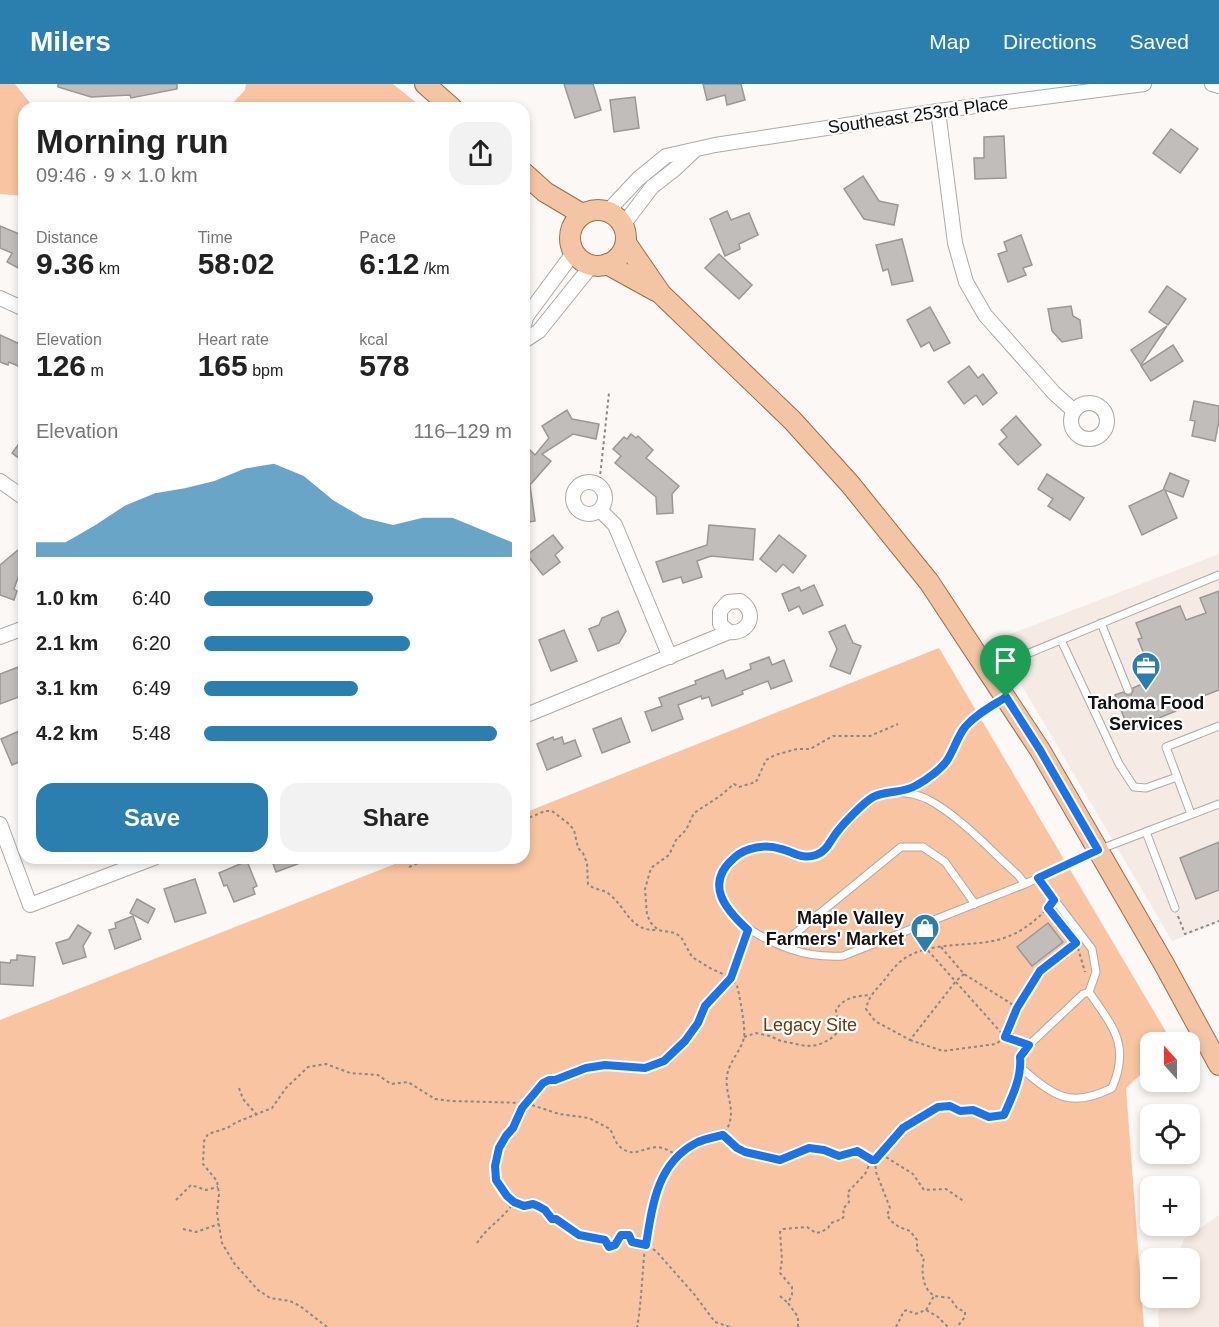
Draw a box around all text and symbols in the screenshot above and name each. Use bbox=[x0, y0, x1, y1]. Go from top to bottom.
text: Milers bbox=[30, 26, 111, 57]
text: Map bbox=[929, 30, 970, 53]
text: Directions bbox=[1003, 30, 1096, 53]
text: Saved bbox=[1129, 30, 1189, 53]
street label: Southeast 253rd Place bbox=[826, 92, 1010, 138]
button: share bbox=[449, 122, 512, 185]
text: Morning run bbox=[36, 123, 228, 160]
text: 09:46 · 9 × 1.0 km bbox=[36, 164, 198, 186]
text: Distance bbox=[36, 229, 98, 246]
text: Time bbox=[198, 229, 233, 246]
text: Pace bbox=[359, 229, 396, 246]
text: 9.36 bbox=[36, 247, 94, 280]
text: 58:02 bbox=[198, 247, 274, 280]
text: 6:12 bbox=[359, 247, 419, 280]
text: km bbox=[94, 260, 120, 277]
text: /km bbox=[419, 260, 450, 277]
text: Elevation bbox=[36, 331, 102, 348]
text: Heart rate bbox=[198, 331, 269, 348]
text: kcal bbox=[359, 331, 388, 348]
text: 126 bbox=[36, 349, 86, 382]
text: 165 bbox=[198, 349, 248, 382]
text: 578 bbox=[359, 349, 409, 382]
text: m bbox=[86, 362, 104, 379]
text: bpm bbox=[248, 362, 283, 379]
text: Elevation bbox=[36, 420, 118, 442]
text: 116–129 m bbox=[413, 420, 512, 442]
text: 1.0 km bbox=[36, 587, 98, 609]
text: 6:40 bbox=[132, 587, 171, 609]
text: 2.1 km bbox=[36, 632, 98, 654]
text: 6:20 bbox=[132, 632, 171, 654]
pin bbox=[980, 635, 1031, 697]
icon: arrive bbox=[989, 644, 1022, 677]
office icon: Tahoma Food Services bbox=[1130, 650, 1162, 692]
text: 3.1 km bbox=[36, 677, 98, 699]
text: 6:49 bbox=[132, 677, 171, 699]
place label: Tahoma Food Services bbox=[1088, 693, 1204, 734]
text: 4.2 km bbox=[36, 722, 98, 744]
text: 5:48 bbox=[132, 722, 171, 744]
button: Save bbox=[36, 783, 268, 852]
button: Share bbox=[280, 783, 512, 852]
place label: Maple Valley Farmers' Market bbox=[766, 908, 904, 949]
shop icon: Maple Valley Farmers' Market bbox=[909, 912, 941, 954]
park label: Legacy Site bbox=[763, 1015, 857, 1035]
north arrow bbox=[1140, 1032, 1200, 1092]
map controls bbox=[1140, 1032, 1200, 1308]
button: locate bbox=[1140, 1104, 1200, 1164]
button: + bbox=[1140, 1176, 1200, 1236]
button: − bbox=[1140, 1248, 1200, 1308]

